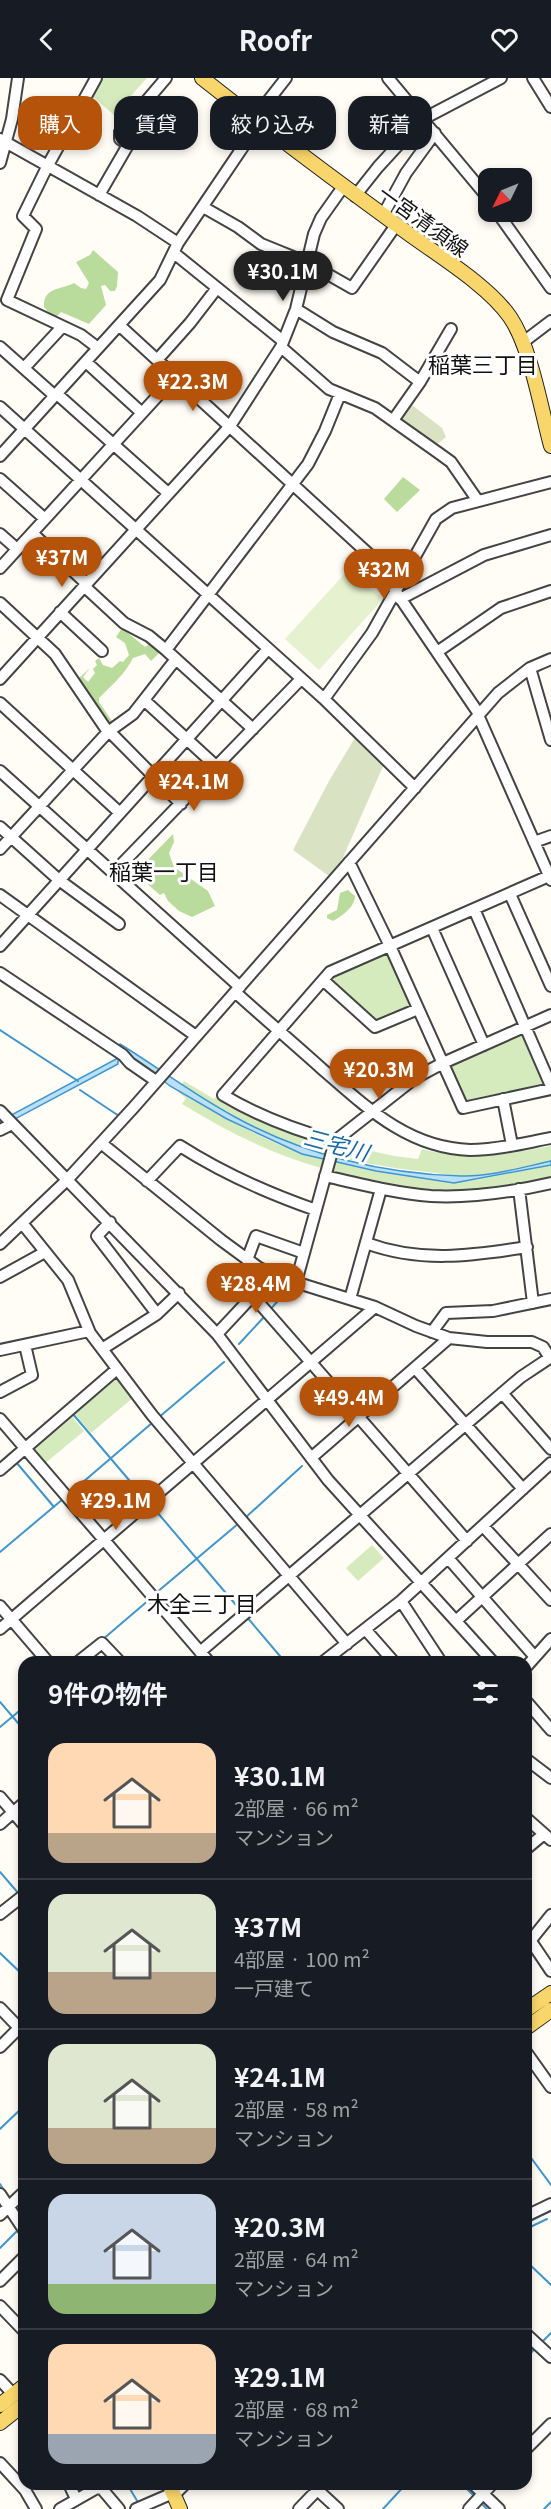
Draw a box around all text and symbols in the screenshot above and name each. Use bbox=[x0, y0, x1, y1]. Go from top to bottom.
text: Roofr bbox=[239, 20, 312, 59]
icon: back bbox=[30, 23, 63, 56]
icon: heart bbox=[488, 23, 521, 56]
chip: 購入 bbox=[18, 96, 102, 150]
chip: 賃貸 bbox=[114, 96, 198, 150]
chip: 絞り込み bbox=[210, 96, 336, 150]
chip: 新着 bbox=[348, 96, 432, 150]
north arrow bbox=[478, 168, 532, 222]
map controls bbox=[478, 168, 532, 222]
street label: 一宮清須線 bbox=[373, 177, 475, 263]
pin: ¥30.1M bbox=[234, 251, 332, 302]
text: ¥30.1M bbox=[248, 256, 318, 285]
district label: 稲葉三丁目 bbox=[428, 347, 538, 379]
pin: ¥22.3M bbox=[144, 361, 242, 412]
text: ¥22.3M bbox=[158, 366, 228, 395]
pin: ¥37M bbox=[26, 537, 98, 588]
text: ¥37M bbox=[36, 542, 88, 571]
pin: ¥32M bbox=[348, 549, 420, 600]
text: ¥32M bbox=[358, 554, 410, 583]
pin: ¥24.1M bbox=[145, 761, 243, 812]
text: ¥24.1M bbox=[159, 766, 229, 795]
district label: 稲葉一丁目 bbox=[109, 854, 219, 886]
pin: ¥20.3M bbox=[330, 1049, 428, 1100]
text: ¥20.3M bbox=[344, 1054, 414, 1083]
water label: 三宅川 bbox=[301, 1119, 375, 1168]
pin: ¥28.4M bbox=[207, 1263, 305, 1314]
text: ¥28.4M bbox=[221, 1268, 291, 1297]
pin: ¥49.4M bbox=[300, 1377, 398, 1428]
text: ¥49.4M bbox=[314, 1382, 384, 1411]
pin: ¥29.1M bbox=[67, 1480, 165, 1531]
text: ¥29.1M bbox=[81, 1485, 151, 1514]
district label: 木全三丁目 bbox=[147, 1586, 257, 1618]
text: 9件の物件 bbox=[48, 1674, 167, 1711]
icon: filters bbox=[469, 1676, 502, 1709]
text: ¥30.1M bbox=[234, 1756, 326, 1793]
icon: home bbox=[96, 1767, 168, 1839]
text: 2部屋 · 66 m² bbox=[234, 1793, 359, 1822]
text: マンション bbox=[234, 1822, 334, 1851]
text: ¥37M bbox=[234, 1907, 302, 1944]
icon: home bbox=[96, 1918, 168, 1990]
text: 4部屋 · 100 m² bbox=[234, 1944, 370, 1973]
text: 一戸建て bbox=[234, 1973, 314, 2002]
text: ¥24.1M bbox=[234, 2057, 326, 2094]
icon: home bbox=[96, 2068, 168, 2140]
text: 2部屋 · 58 m² bbox=[234, 2094, 359, 2123]
text: マンション bbox=[234, 2123, 334, 2152]
text: ¥20.3M bbox=[234, 2207, 326, 2244]
icon: home bbox=[96, 2218, 168, 2290]
text: 2部屋 · 64 m² bbox=[234, 2244, 359, 2273]
text: マンション bbox=[234, 2273, 334, 2302]
text: ¥29.1M bbox=[234, 2357, 326, 2394]
icon: home bbox=[96, 2368, 168, 2440]
text: 2部屋 · 68 m² bbox=[234, 2394, 359, 2423]
text: マンション bbox=[234, 2423, 334, 2452]

